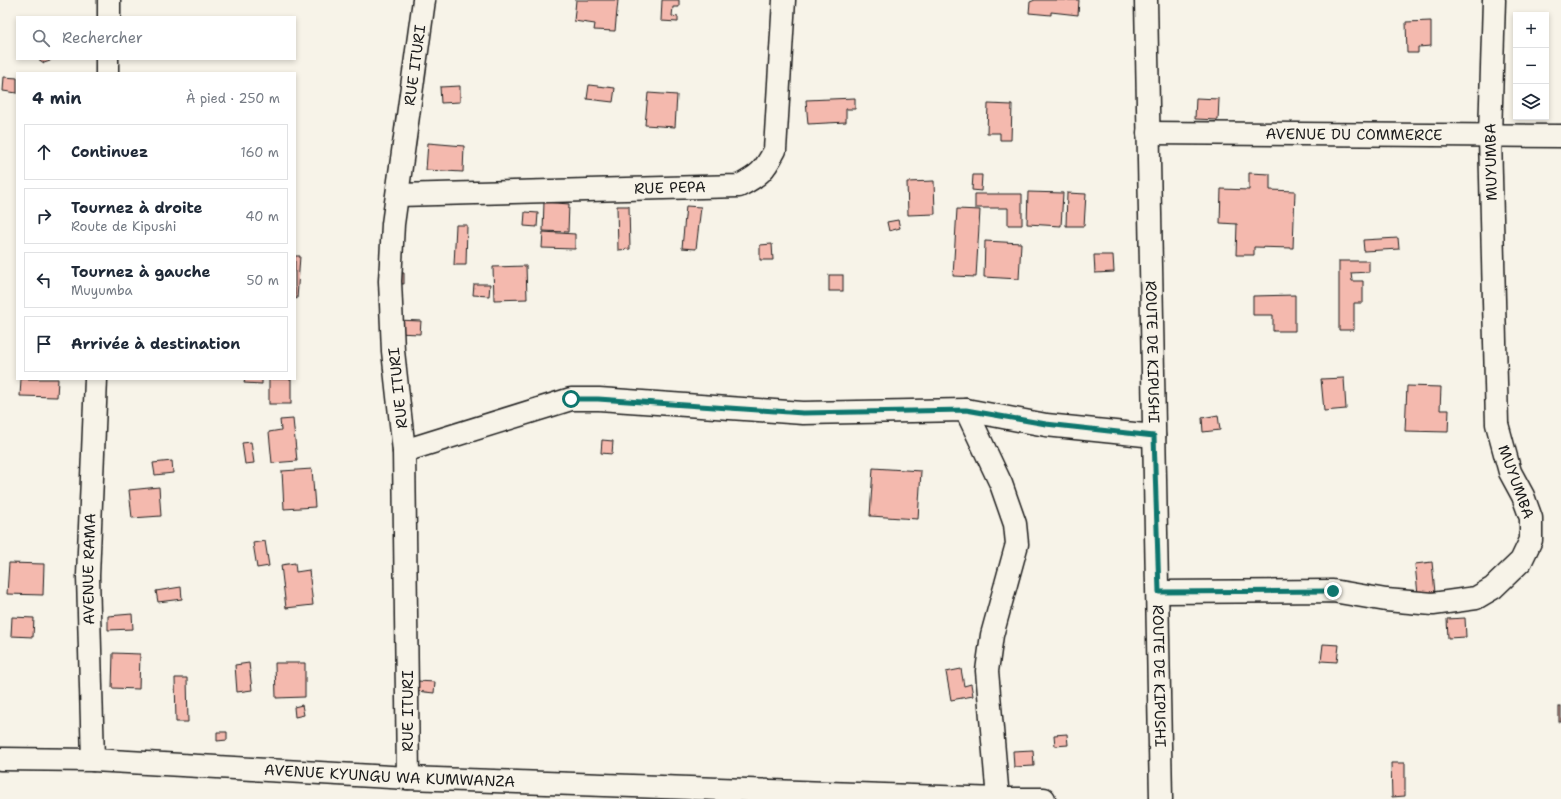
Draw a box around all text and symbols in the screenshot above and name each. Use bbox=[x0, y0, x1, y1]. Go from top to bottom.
map controls bbox=[1513, 12, 1549, 120]
button: + bbox=[1513, 12, 1549, 48]
search box bbox=[16, 16, 296, 60]
street label: RUE ITURI bbox=[399, 24, 430, 107]
icon: search bbox=[30, 27, 52, 49]
text: Rechercher bbox=[62, 28, 143, 48]
button: − bbox=[1513, 48, 1549, 84]
button: layers bbox=[1513, 84, 1549, 120]
text: 4 min bbox=[32, 87, 82, 109]
text: À pied · 250 m bbox=[186, 90, 280, 107]
street label: MUYUMBA bbox=[1480, 123, 1502, 201]
street label: AVENUE DU COMMERCE bbox=[1265, 124, 1443, 145]
icon: ahead bbox=[33, 141, 55, 163]
text: Continuez bbox=[71, 142, 148, 162]
text: 160 m bbox=[241, 144, 279, 161]
street label: RUE PEPA bbox=[634, 177, 706, 199]
text: Tournez à droite bbox=[71, 198, 203, 218]
icon: right bbox=[33, 205, 55, 227]
text: 40 m bbox=[245, 208, 279, 225]
text: Route de Kipushi bbox=[71, 218, 176, 235]
text: Tournez à gauche bbox=[71, 262, 211, 282]
icon: left bbox=[33, 269, 55, 291]
text: 50 m bbox=[246, 272, 279, 289]
street label: ROUTE DE KIPUSHI bbox=[1141, 280, 1164, 423]
text: Muyumba bbox=[71, 282, 133, 299]
icon: arrive bbox=[33, 333, 55, 355]
text: Arrivée à destination bbox=[71, 334, 240, 354]
street label: RUE ITURI bbox=[384, 346, 412, 430]
route start bbox=[562, 390, 580, 408]
street label: MUYUMBA bbox=[1493, 442, 1539, 522]
street label: AVENUE RAMA bbox=[78, 513, 101, 625]
route end bbox=[1324, 582, 1342, 600]
street label: ROUTE DE KIPUSHI bbox=[1148, 604, 1170, 747]
street label: RUE ITURI bbox=[398, 670, 418, 752]
street label: AVENUE KYUNGU WA KUMWANZA bbox=[264, 760, 515, 792]

